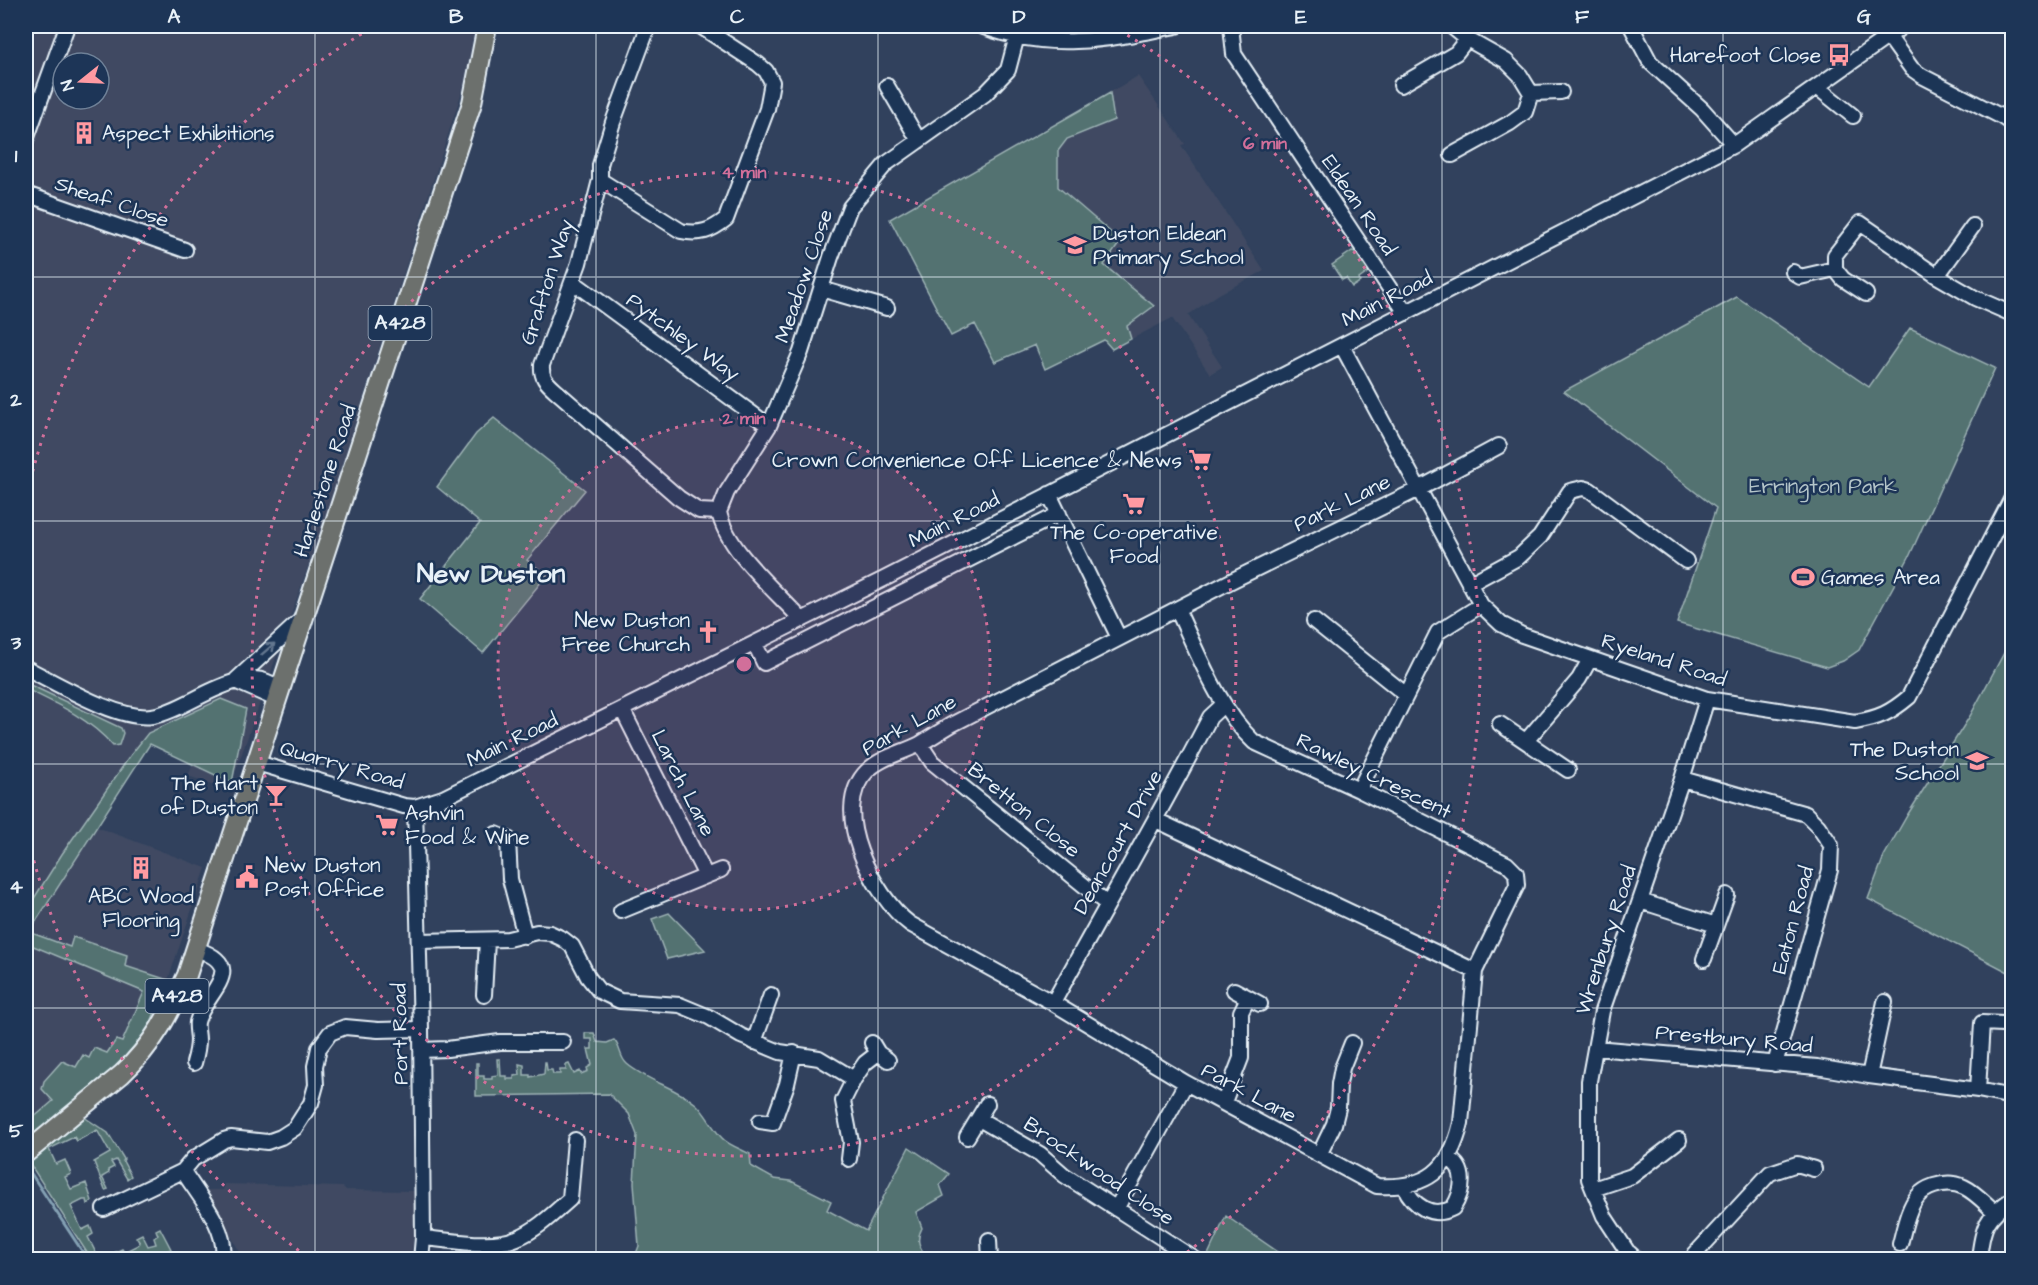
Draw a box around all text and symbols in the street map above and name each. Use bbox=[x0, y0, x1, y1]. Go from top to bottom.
text: A bbox=[168, 3, 181, 31]
text: B bbox=[449, 3, 464, 31]
text: C bbox=[730, 3, 745, 31]
text: D bbox=[1013, 3, 1026, 31]
text: E bbox=[1295, 3, 1307, 31]
text: F bbox=[1575, 3, 1590, 31]
text: G bbox=[1857, 3, 1871, 31]
place label: Harefoot Close bbox=[1670, 41, 1821, 70]
bus stop icon: Harefoot Close bbox=[1826, 42, 1852, 68]
north arrow bbox=[51, 51, 111, 111]
text: N bbox=[56, 77, 80, 93]
place label: Aspect Exhibitions bbox=[102, 119, 275, 149]
building icon: Aspect Exhibitions bbox=[71, 120, 97, 146]
text: 6 min bbox=[1243, 131, 1287, 156]
text: 1 bbox=[15, 142, 18, 170]
street label: Eldean Road bbox=[1315, 149, 1403, 261]
text: 4 min bbox=[721, 160, 767, 185]
street label: Sheaf Close bbox=[51, 169, 173, 235]
street label: Meadow Close bbox=[768, 205, 840, 347]
street label: Grafton Way bbox=[513, 215, 583, 349]
place label: Duston Eldean Primary School bbox=[1093, 219, 1244, 274]
school or university icon: Duston Eldean Primary School bbox=[1062, 232, 1088, 258]
street label: Main Road bbox=[1337, 264, 1438, 334]
street label: Pytchley Way bbox=[619, 286, 746, 390]
road number: A428 bbox=[368, 306, 432, 340]
text: 2 bbox=[9, 386, 22, 414]
street label: Harlestone Road bbox=[287, 401, 363, 561]
text: 2 min bbox=[721, 406, 766, 431]
place label: Crown Convenience Off Licence & News bbox=[772, 446, 1182, 475]
supermarket icon: Crown Convenience Off Licence & News bbox=[1187, 447, 1213, 473]
street label: Park Lane bbox=[1289, 467, 1395, 539]
park label: Errington Park bbox=[1749, 472, 1897, 503]
street label: Main Road bbox=[904, 485, 1005, 555]
supermarket icon: The Co-operative Food bbox=[1121, 491, 1147, 517]
place label: The Co-operative Food bbox=[1050, 518, 1218, 571]
district label: New Duston bbox=[417, 555, 566, 593]
place label: Games Area bbox=[1821, 563, 1940, 592]
sports icon: Games Area bbox=[1790, 564, 1816, 590]
place label: New Duston Free Church bbox=[562, 606, 691, 659]
church icon: New Duston Free Church bbox=[695, 619, 721, 645]
street label: Ryeland Road bbox=[1597, 626, 1730, 696]
text: 3 bbox=[10, 629, 22, 657]
one-way arrow bbox=[260, 643, 276, 657]
centre of rings bbox=[734, 654, 754, 674]
street label: Park Lane bbox=[856, 687, 962, 763]
street label: Main Road bbox=[461, 705, 563, 775]
street label: Larch Lane bbox=[644, 725, 722, 841]
street label: Rawley Crescent bbox=[1291, 726, 1457, 828]
street label: Quarry Road bbox=[276, 733, 408, 799]
place label: The Duston School bbox=[1850, 735, 1959, 788]
school or university icon: The Duston School bbox=[1964, 748, 1990, 774]
street label: Bretton Close bbox=[961, 755, 1087, 865]
street label: Deancourt Drive bbox=[1066, 765, 1170, 919]
place label: The Hart of Duston bbox=[160, 769, 259, 822]
bar icon: The Hart of Duston bbox=[263, 782, 289, 808]
place label: Ashvin Food & Wine bbox=[405, 799, 530, 852]
supermarket icon: Ashvin Food & Wine bbox=[374, 812, 400, 838]
place label: New Duston Post Office bbox=[265, 851, 384, 904]
building icon: ABC Wood Flooring bbox=[128, 855, 154, 881]
street label: Wrenbury Road bbox=[1568, 861, 1646, 1019]
street label: Eaton Road bbox=[1765, 863, 1821, 977]
public building icon: New Duston Post Office bbox=[234, 864, 260, 890]
text: 4 bbox=[9, 873, 23, 901]
place label: ABC Wood Flooring bbox=[88, 882, 194, 937]
road number: A428 bbox=[146, 979, 208, 1013]
street label: Port Road bbox=[385, 983, 415, 1085]
street label: Prestbury Road bbox=[1654, 1018, 1814, 1062]
street label: Park Lane bbox=[1196, 1056, 1302, 1130]
street label: Brockwood Close bbox=[1018, 1110, 1180, 1232]
text: 5 bbox=[9, 1117, 24, 1145]

